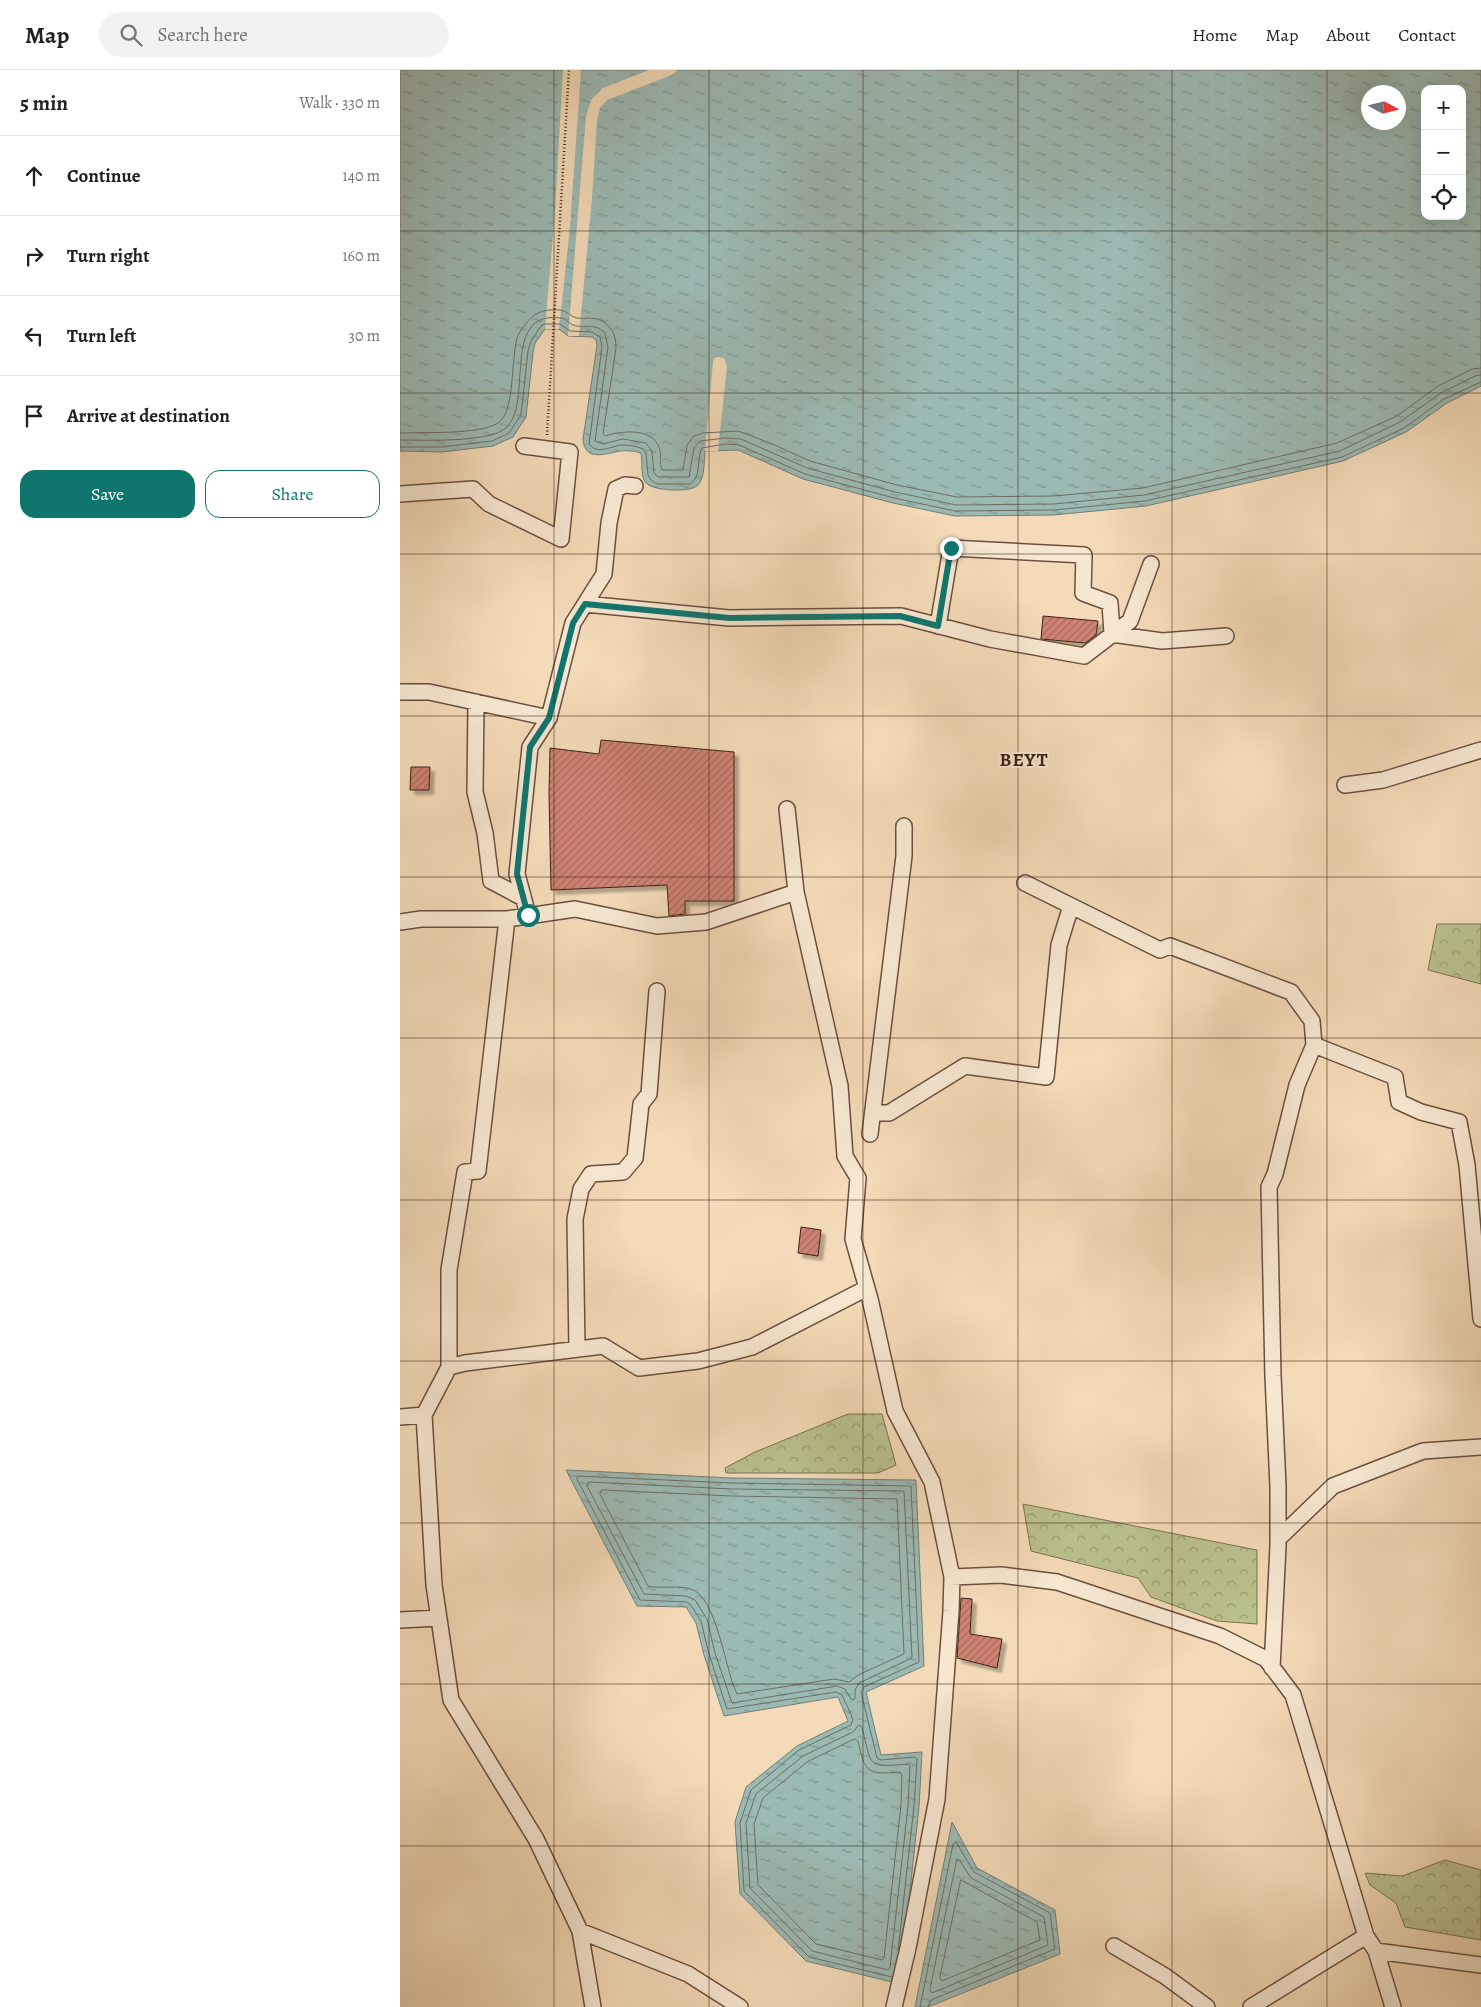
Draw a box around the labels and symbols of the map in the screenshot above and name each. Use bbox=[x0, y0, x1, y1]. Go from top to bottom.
north arrow bbox=[1361, 85, 1406, 130]
route end bbox=[940, 537, 963, 560]
district label: BEYT bbox=[1000, 747, 1048, 773]
route start bbox=[517, 904, 540, 927]

